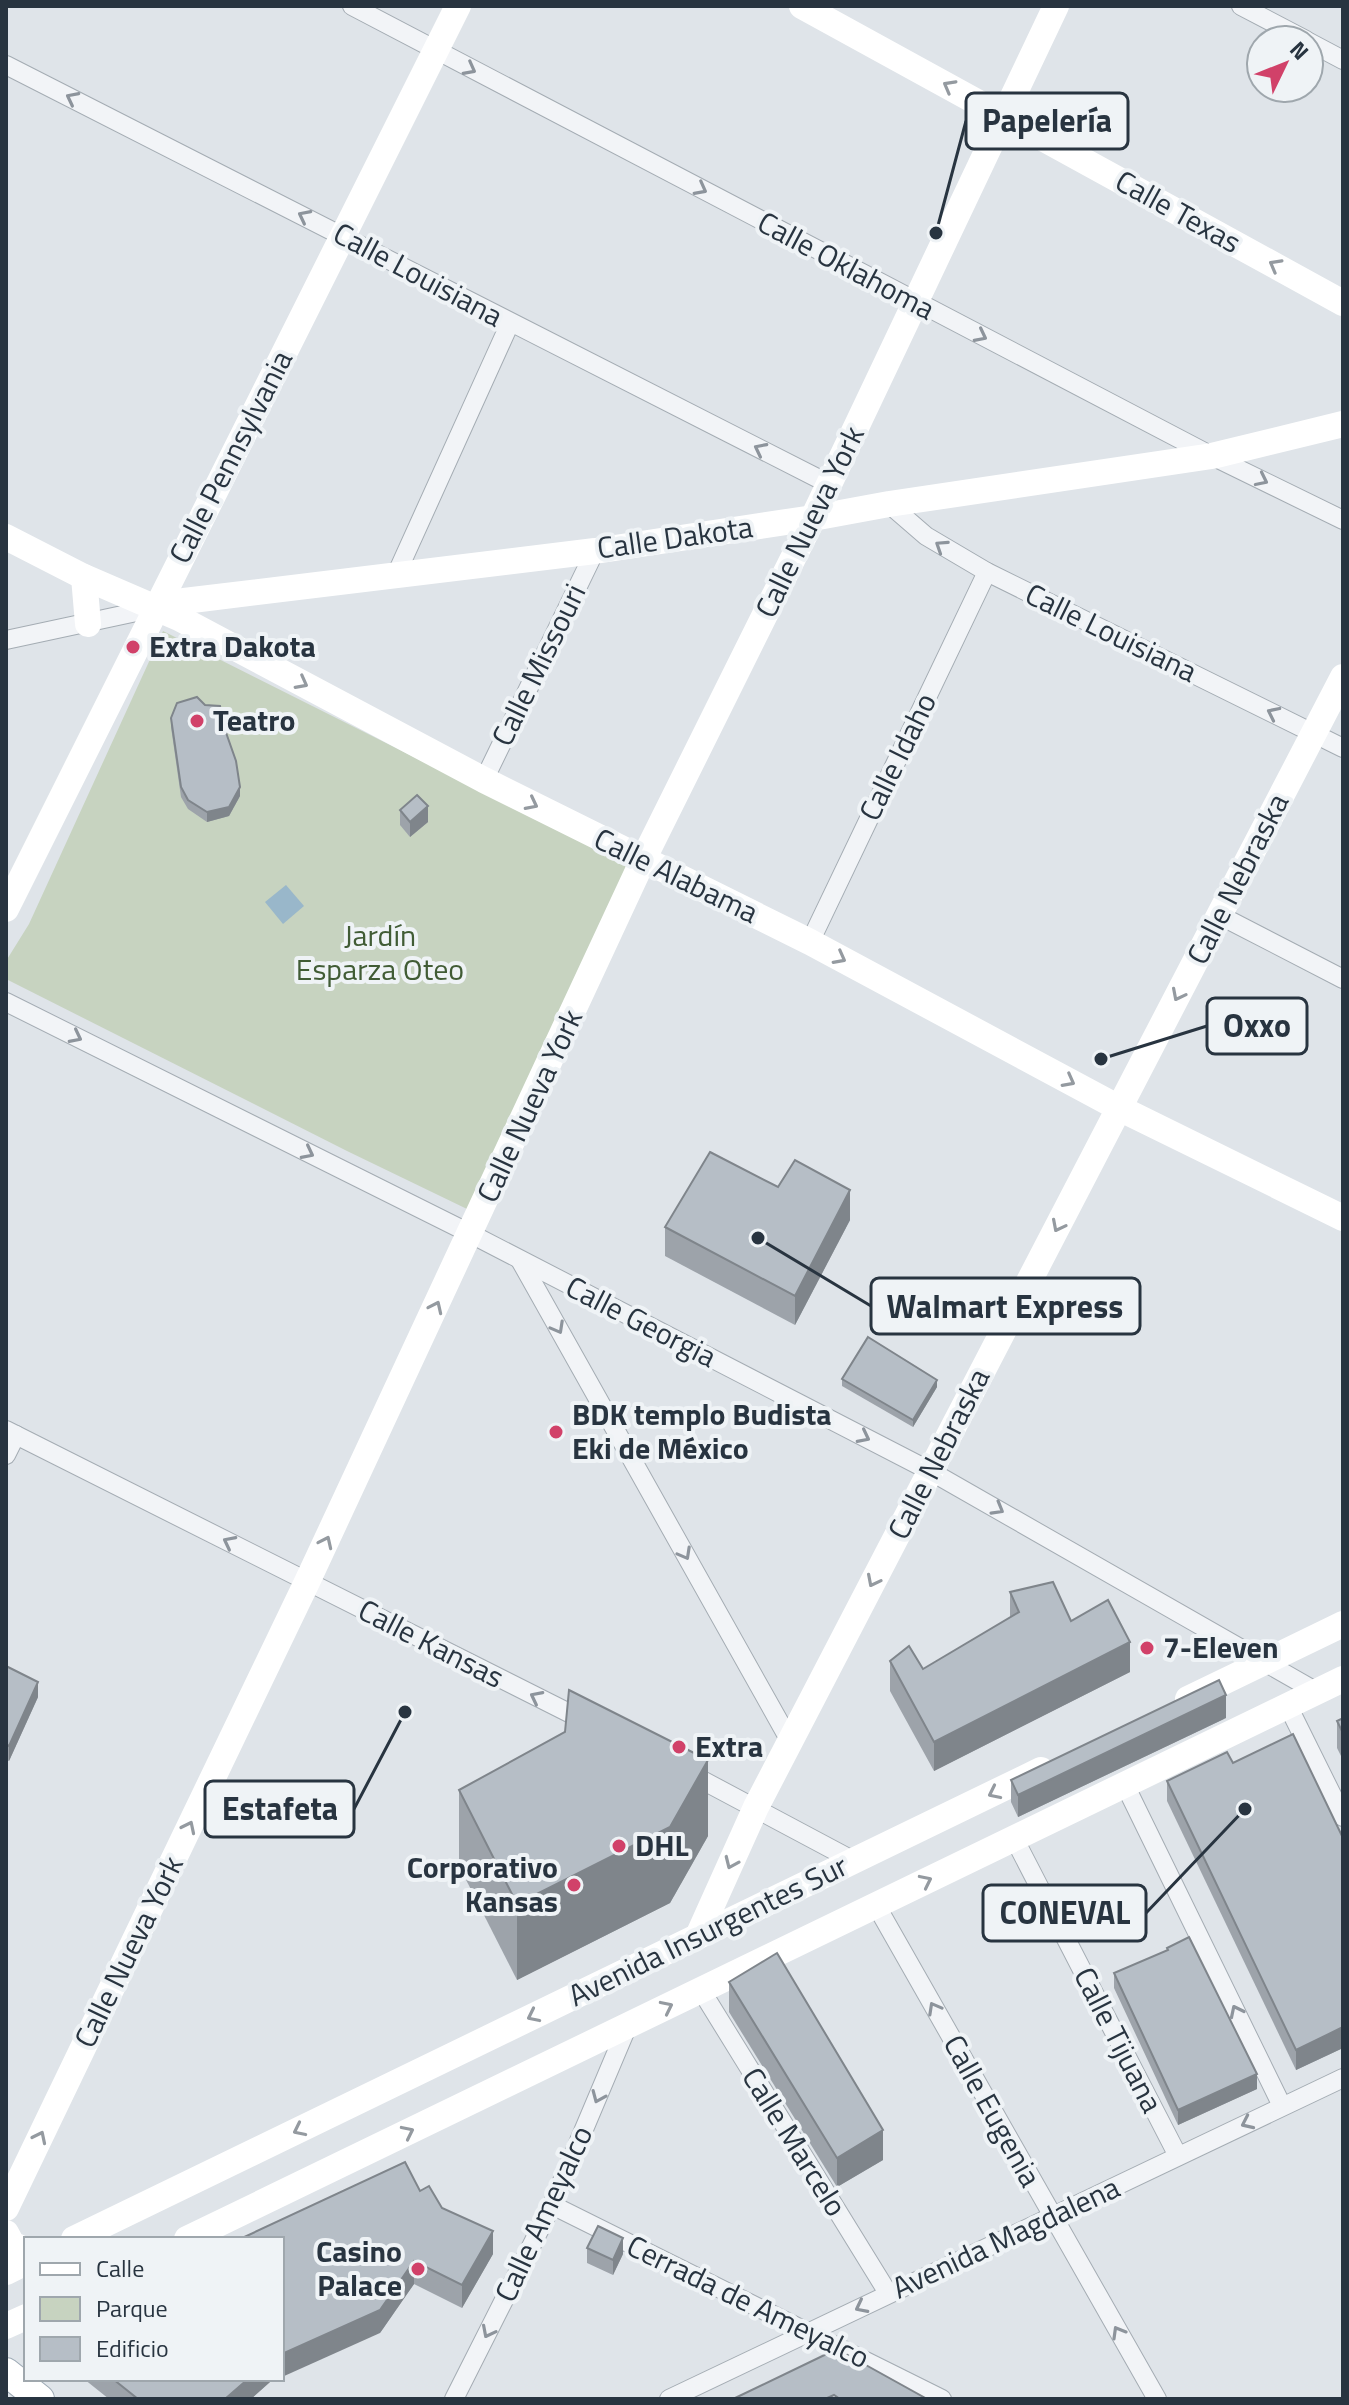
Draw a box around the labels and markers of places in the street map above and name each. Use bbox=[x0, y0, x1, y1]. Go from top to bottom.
callout: Papelería bbox=[966, 93, 1128, 149]
place label: Extra Dakota bbox=[149, 623, 316, 669]
marker: Extra Dakota bbox=[124, 638, 142, 656]
place label: Teatro bbox=[213, 697, 295, 743]
marker: Teatro bbox=[188, 712, 206, 730]
callout: Oxxo bbox=[1207, 998, 1307, 1054]
callout: Walmart Express bbox=[871, 1278, 1140, 1334]
place label: BDK templo Budista Eki de México bbox=[572, 1391, 832, 1471]
marker: BDK templo Budista Eki de México bbox=[547, 1423, 565, 1441]
place label: 7-Eleven bbox=[1163, 1624, 1279, 1670]
marker: 7-Eleven bbox=[1138, 1639, 1156, 1657]
place label: Extra bbox=[695, 1723, 763, 1769]
marker: Extra bbox=[670, 1738, 688, 1756]
callout: Estafeta bbox=[205, 1781, 354, 1837]
place label: DHL bbox=[635, 1822, 689, 1868]
marker: DHL bbox=[610, 1837, 628, 1855]
place label: Corporativo Kansas bbox=[407, 1844, 558, 1924]
marker: Corporativo Kansas bbox=[565, 1876, 583, 1894]
callout: CONEVAL bbox=[983, 1885, 1146, 1941]
place label: Casino Palace bbox=[316, 2228, 402, 2308]
marker: Casino Palace bbox=[409, 2260, 427, 2278]

